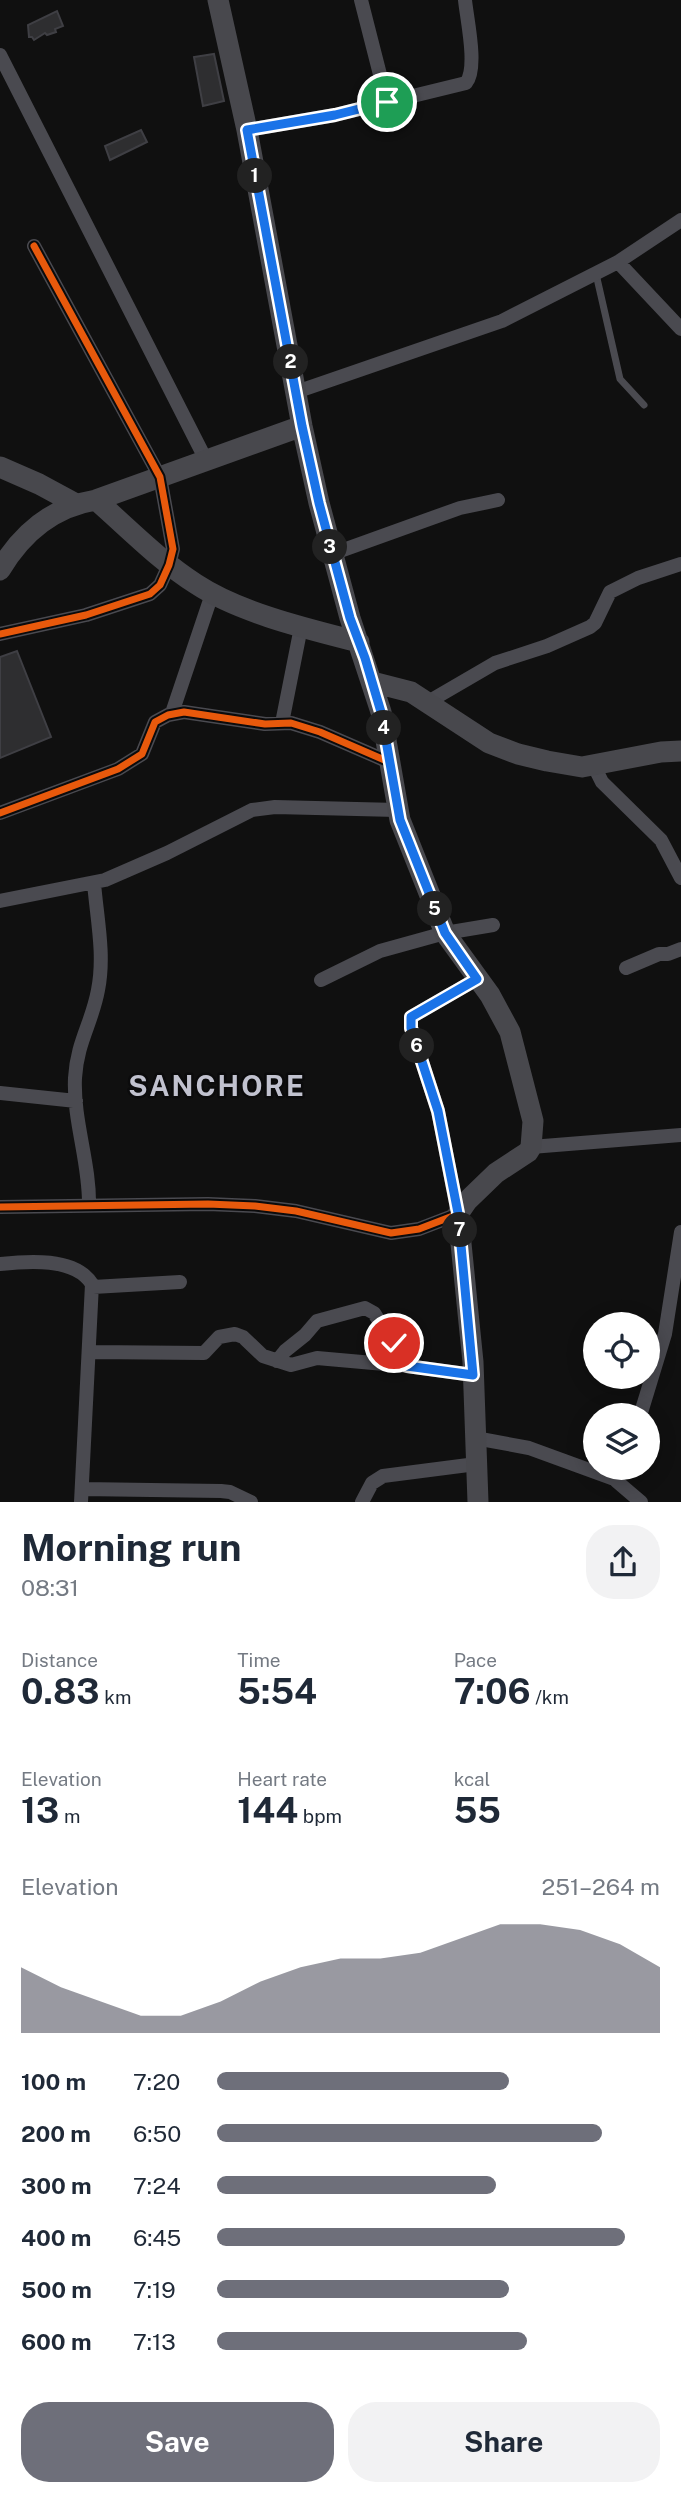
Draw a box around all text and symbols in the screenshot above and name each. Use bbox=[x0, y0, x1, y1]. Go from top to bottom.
pin bbox=[357, 72, 417, 132]
icon: arrive bbox=[368, 83, 406, 121]
pin: 1 bbox=[238, 158, 272, 194]
text: 1 bbox=[250, 164, 259, 186]
pin: 2 bbox=[274, 344, 308, 380]
text: 2 bbox=[284, 350, 297, 372]
pin: 3 bbox=[312, 530, 348, 564]
text: 3 bbox=[323, 535, 336, 557]
pin: 4 bbox=[366, 710, 402, 746]
text: 4 bbox=[377, 716, 390, 738]
pin: 5 bbox=[418, 892, 452, 926]
text: 5 bbox=[428, 897, 441, 919]
pin: 6 bbox=[400, 1028, 434, 1064]
text: 6 bbox=[410, 1034, 423, 1056]
district label: SANCHORE bbox=[128, 1069, 306, 1102]
pin: 7 bbox=[442, 1212, 477, 1248]
text: 7 bbox=[454, 1218, 465, 1240]
map controls bbox=[583, 1312, 660, 1480]
button: locate bbox=[583, 1312, 660, 1389]
pin bbox=[364, 1313, 424, 1373]
icon: check bbox=[375, 1324, 413, 1362]
button: layers bbox=[583, 1403, 660, 1480]
text: Morning run bbox=[21, 1525, 242, 1570]
button: share bbox=[586, 1525, 660, 1599]
text: 08:31 bbox=[21, 1574, 79, 1601]
text: Distance bbox=[21, 1649, 98, 1671]
text: Time bbox=[237, 1649, 281, 1671]
text: Pace bbox=[454, 1649, 497, 1671]
text: 0.83 bbox=[21, 1671, 100, 1712]
text: 5:54 bbox=[237, 1671, 317, 1712]
text: 7:06 bbox=[454, 1671, 531, 1712]
text: km bbox=[100, 1686, 131, 1708]
text: /km bbox=[531, 1686, 569, 1708]
text: Elevation bbox=[21, 1768, 102, 1790]
text: Heart rate bbox=[237, 1768, 327, 1790]
text: kcal bbox=[454, 1768, 490, 1790]
text: 13 bbox=[21, 1790, 59, 1831]
text: 144 bbox=[237, 1790, 298, 1831]
text: 55 bbox=[454, 1790, 501, 1831]
text: m bbox=[59, 1805, 80, 1827]
text: bpm bbox=[298, 1805, 342, 1827]
text: Elevation bbox=[21, 1873, 119, 1900]
text: 251–264 m bbox=[542, 1873, 660, 1900]
text: 100 m bbox=[21, 2068, 86, 2095]
text: 7:20 bbox=[133, 2068, 180, 2095]
text: 200 m bbox=[21, 2120, 91, 2147]
text: 6:50 bbox=[133, 2120, 181, 2147]
text: 300 m bbox=[21, 2172, 92, 2199]
text: 7:24 bbox=[133, 2172, 181, 2199]
text: 400 m bbox=[21, 2224, 91, 2251]
text: 6:45 bbox=[133, 2224, 181, 2251]
text: 500 m bbox=[21, 2276, 92, 2303]
text: 7:19 bbox=[133, 2276, 176, 2303]
text: 600 m bbox=[21, 2328, 91, 2355]
text: 7:13 bbox=[133, 2328, 176, 2355]
button: Save bbox=[21, 2402, 334, 2482]
button: Share bbox=[348, 2402, 660, 2482]

